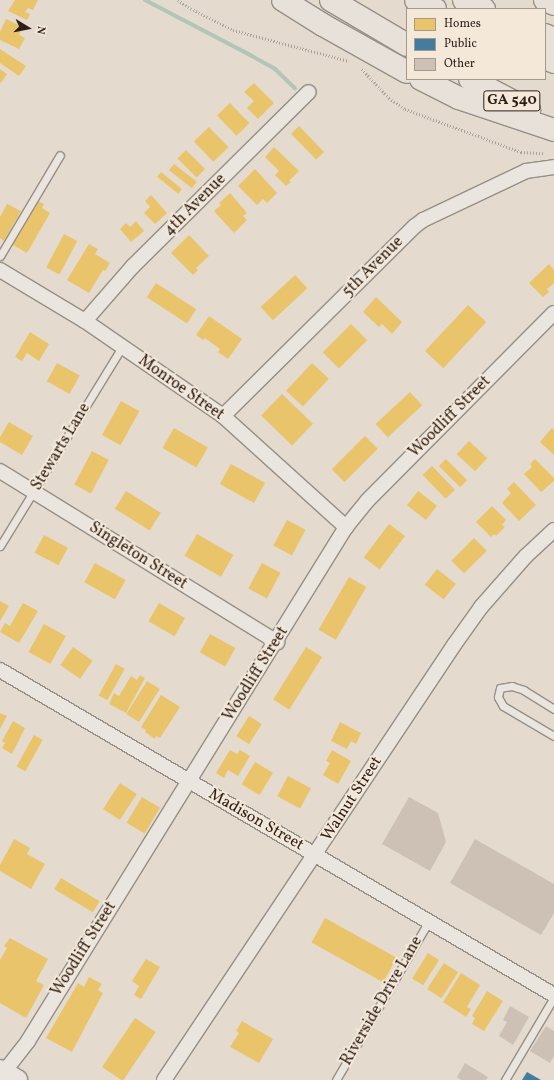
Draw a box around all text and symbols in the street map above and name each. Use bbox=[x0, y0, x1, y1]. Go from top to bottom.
north arrow bbox=[8, 8, 48, 48]
legend bbox=[406, 8, 546, 80]
text: Homes bbox=[444, 16, 481, 32]
text: N bbox=[32, 25, 48, 35]
text: Public bbox=[444, 36, 477, 52]
text: Other bbox=[444, 56, 475, 72]
road number: GA 540 bbox=[483, 88, 541, 114]
street label: 4th Avenue bbox=[160, 170, 230, 240]
street label: 5th Avenue bbox=[338, 232, 408, 302]
street label: Monroe Street bbox=[134, 351, 228, 425]
street label: Woodliff Street bbox=[406, 373, 494, 461]
street label: Stewarts Lane bbox=[27, 400, 95, 494]
street label: Singleton Street bbox=[85, 518, 191, 594]
street label: Woodliff Street bbox=[220, 624, 292, 724]
street label: Walnut Street bbox=[318, 753, 386, 845]
street label: Madison Street bbox=[205, 785, 307, 855]
street label: Woodliff Street bbox=[48, 899, 120, 999]
street label: Riverside Drive Lane bbox=[337, 933, 427, 1069]

